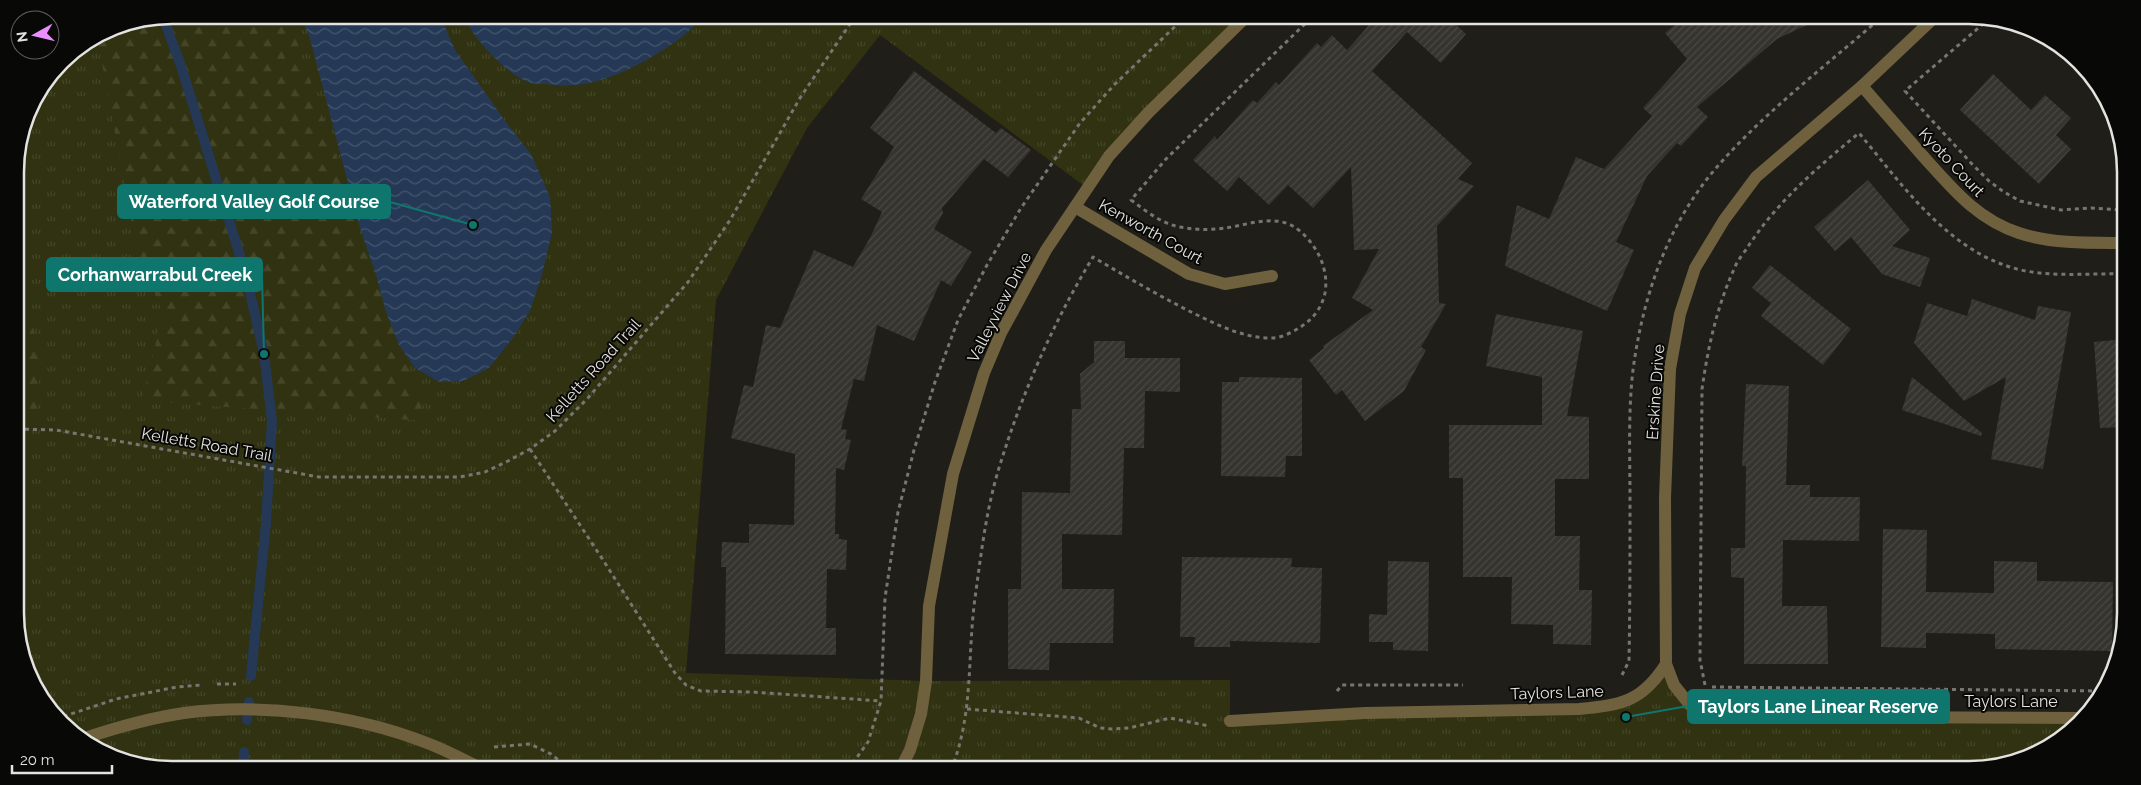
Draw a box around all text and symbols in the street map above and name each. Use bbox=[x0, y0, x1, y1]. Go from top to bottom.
north arrow bbox=[10, 10, 60, 60]
text: N bbox=[13, 30, 31, 43]
street label: Kyoto Court bbox=[1915, 124, 1989, 201]
callout: Waterford Valley Golf Course bbox=[118, 185, 390, 218]
text: Waterford Valley Golf Course bbox=[129, 191, 380, 212]
street label: Kenworth Court bbox=[1095, 195, 1207, 268]
street label: Valleyview Drive bbox=[963, 249, 1035, 366]
callout: Corhanwarrabul Creek bbox=[47, 258, 262, 291]
text: Corhanwarrabul Creek bbox=[58, 264, 253, 285]
street label: Kelletts Road Trail bbox=[542, 314, 645, 426]
street label: Erskine Drive bbox=[1643, 344, 1668, 441]
street label: Kelletts Road Trail bbox=[140, 424, 274, 465]
street label: Taylors Lane bbox=[1510, 681, 1604, 704]
callout: Taylors Lane Linear Reserve bbox=[1688, 690, 1949, 723]
street label: Taylors Lane bbox=[1964, 692, 2058, 711]
text: Taylors Lane Linear Reserve bbox=[1698, 696, 1938, 717]
scale bar bbox=[12, 742, 112, 774]
text: 20 m bbox=[20, 751, 55, 769]

